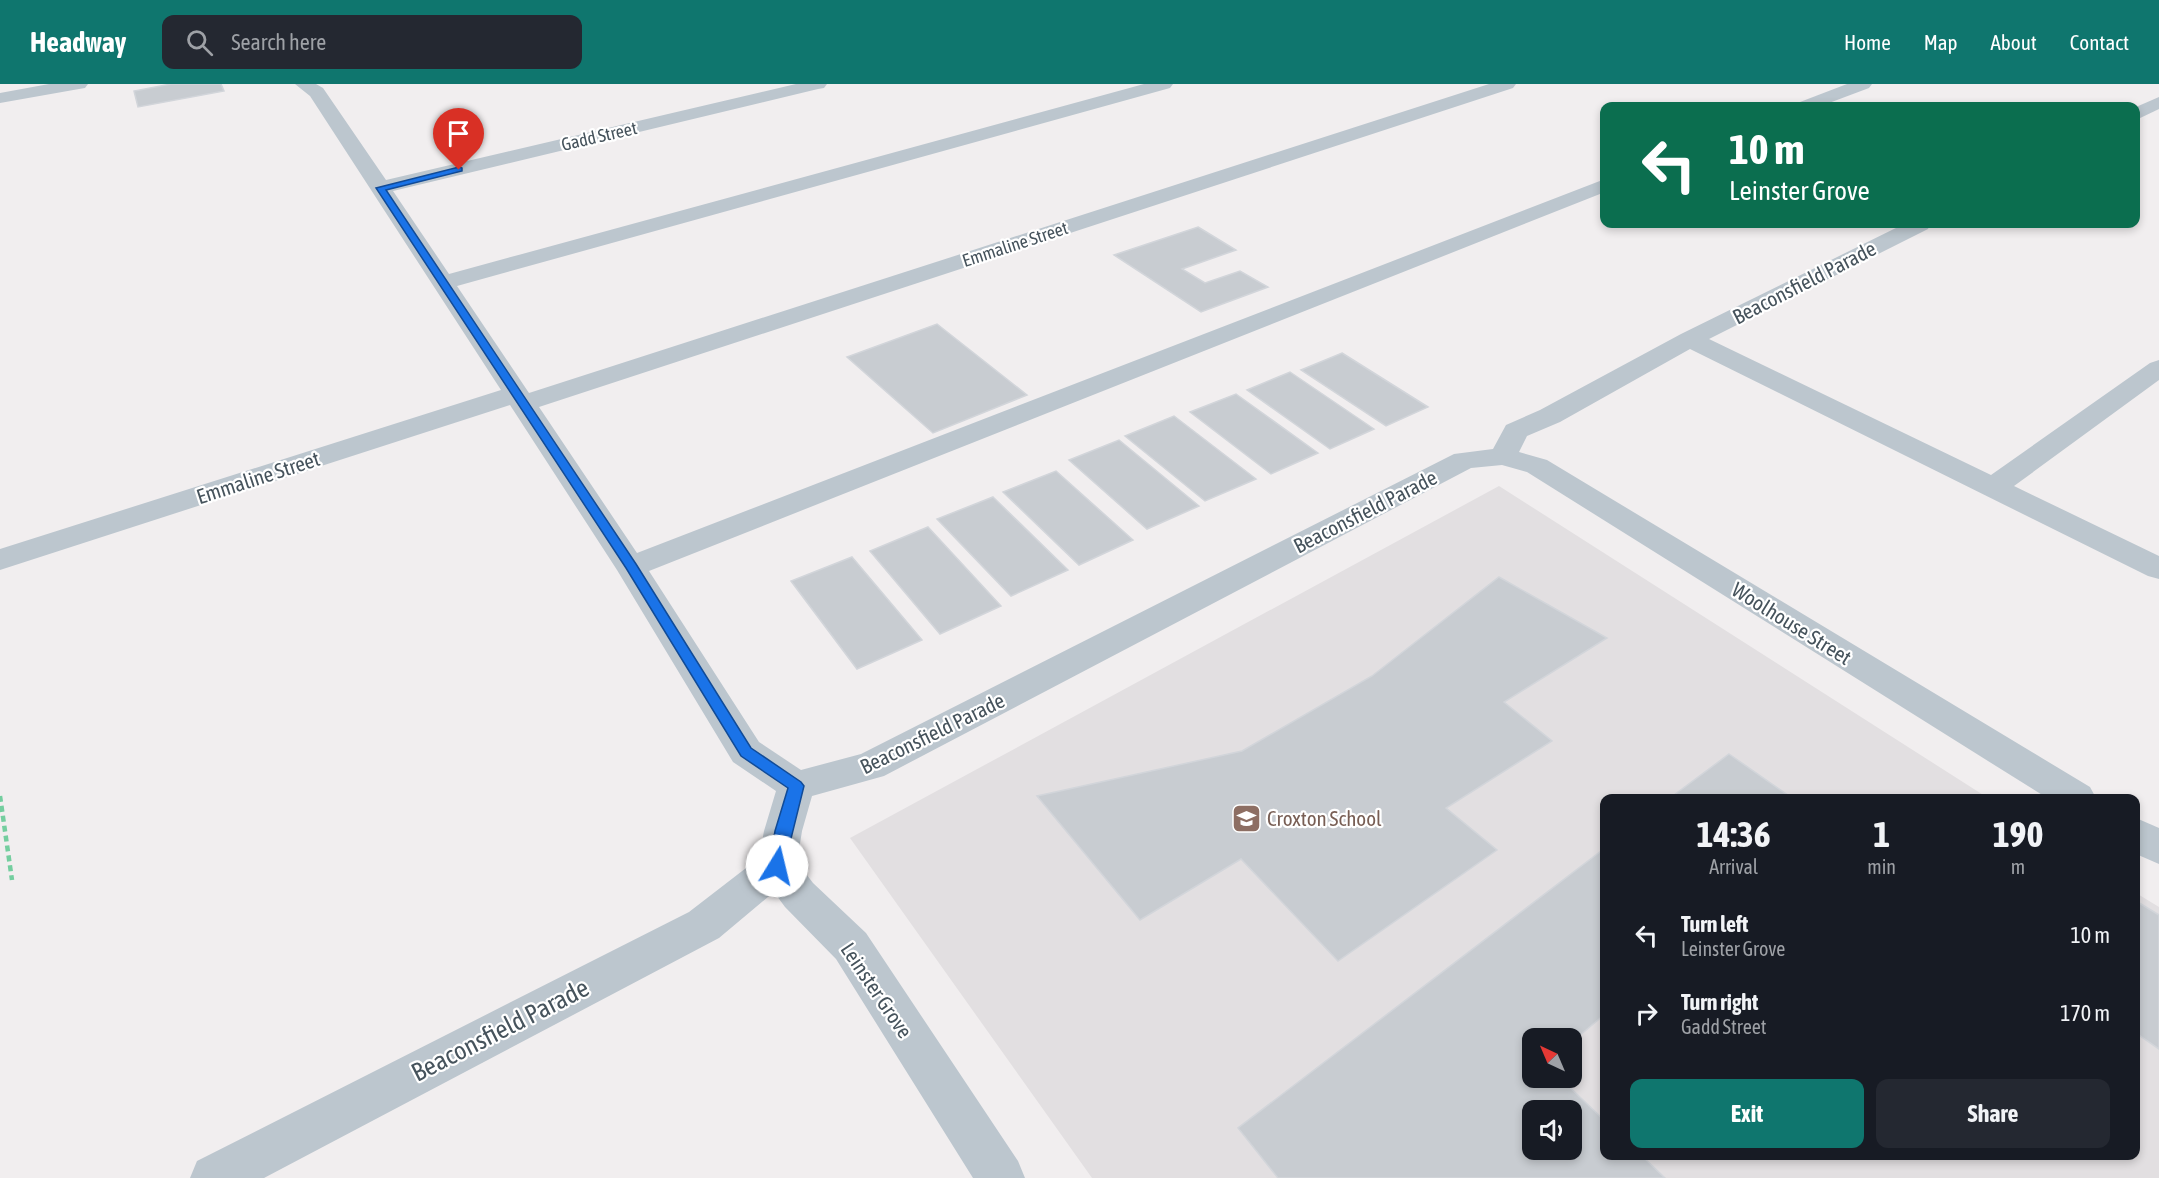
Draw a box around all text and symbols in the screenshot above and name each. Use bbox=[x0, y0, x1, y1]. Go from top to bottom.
search box bbox=[162, 15, 582, 69]
text: Headway bbox=[30, 26, 126, 58]
icon: search bbox=[183, 26, 216, 59]
text: Search here bbox=[231, 29, 326, 55]
text: Home bbox=[1844, 30, 1891, 54]
text: Map bbox=[1924, 30, 1958, 54]
text: About bbox=[1991, 30, 2037, 54]
text: Contact bbox=[2070, 30, 2129, 54]
pin bbox=[433, 108, 484, 170]
icon: arrive bbox=[442, 117, 475, 150]
street label: Gadd Street bbox=[559, 117, 639, 155]
text: 10 m bbox=[1729, 125, 1804, 173]
icon: left bbox=[1630, 126, 1708, 204]
text: Leinster Grove bbox=[1729, 175, 1870, 206]
street label: Emmaline Street bbox=[960, 217, 1070, 271]
street label: Beaconsfield Parade bbox=[1728, 236, 1880, 328]
street label: Emmaline Street bbox=[193, 446, 323, 508]
street label: Beaconsfield Parade bbox=[1289, 465, 1441, 557]
street label: Woolhouse Street bbox=[1728, 577, 1856, 669]
street label: Beaconsfield Parade bbox=[856, 688, 1008, 778]
school or university icon: Croxton School bbox=[1230, 802, 1262, 834]
place label: Croxton School bbox=[1267, 806, 1382, 830]
text: 14:36 bbox=[1697, 813, 1771, 855]
text: 1 bbox=[1873, 813, 1890, 855]
text: 190 bbox=[1993, 813, 2043, 855]
position arrow bbox=[745, 834, 809, 898]
text: Arrival bbox=[1709, 855, 1758, 878]
text: min bbox=[1867, 855, 1896, 878]
text: m bbox=[2011, 855, 2025, 878]
text: Turn left bbox=[1681, 911, 1748, 937]
icon: left bbox=[1630, 919, 1663, 952]
text: 10 m bbox=[2070, 922, 2110, 948]
text: Leinster Grove bbox=[1681, 937, 1785, 960]
street label: Leinster Grove bbox=[836, 938, 918, 1042]
street label: Beaconsfield Parade bbox=[406, 972, 594, 1088]
text: Turn right bbox=[1681, 989, 1758, 1015]
icon: right bbox=[1630, 997, 1663, 1030]
text: 170 m bbox=[2060, 1000, 2110, 1026]
text: Gadd Street bbox=[1681, 1015, 1766, 1038]
north arrow bbox=[1522, 1028, 1582, 1088]
map controls bbox=[1522, 1028, 1582, 1160]
button: Exit bbox=[1630, 1079, 1864, 1148]
button: Share bbox=[1876, 1079, 2110, 1148]
button: sound bbox=[1522, 1100, 1582, 1160]

